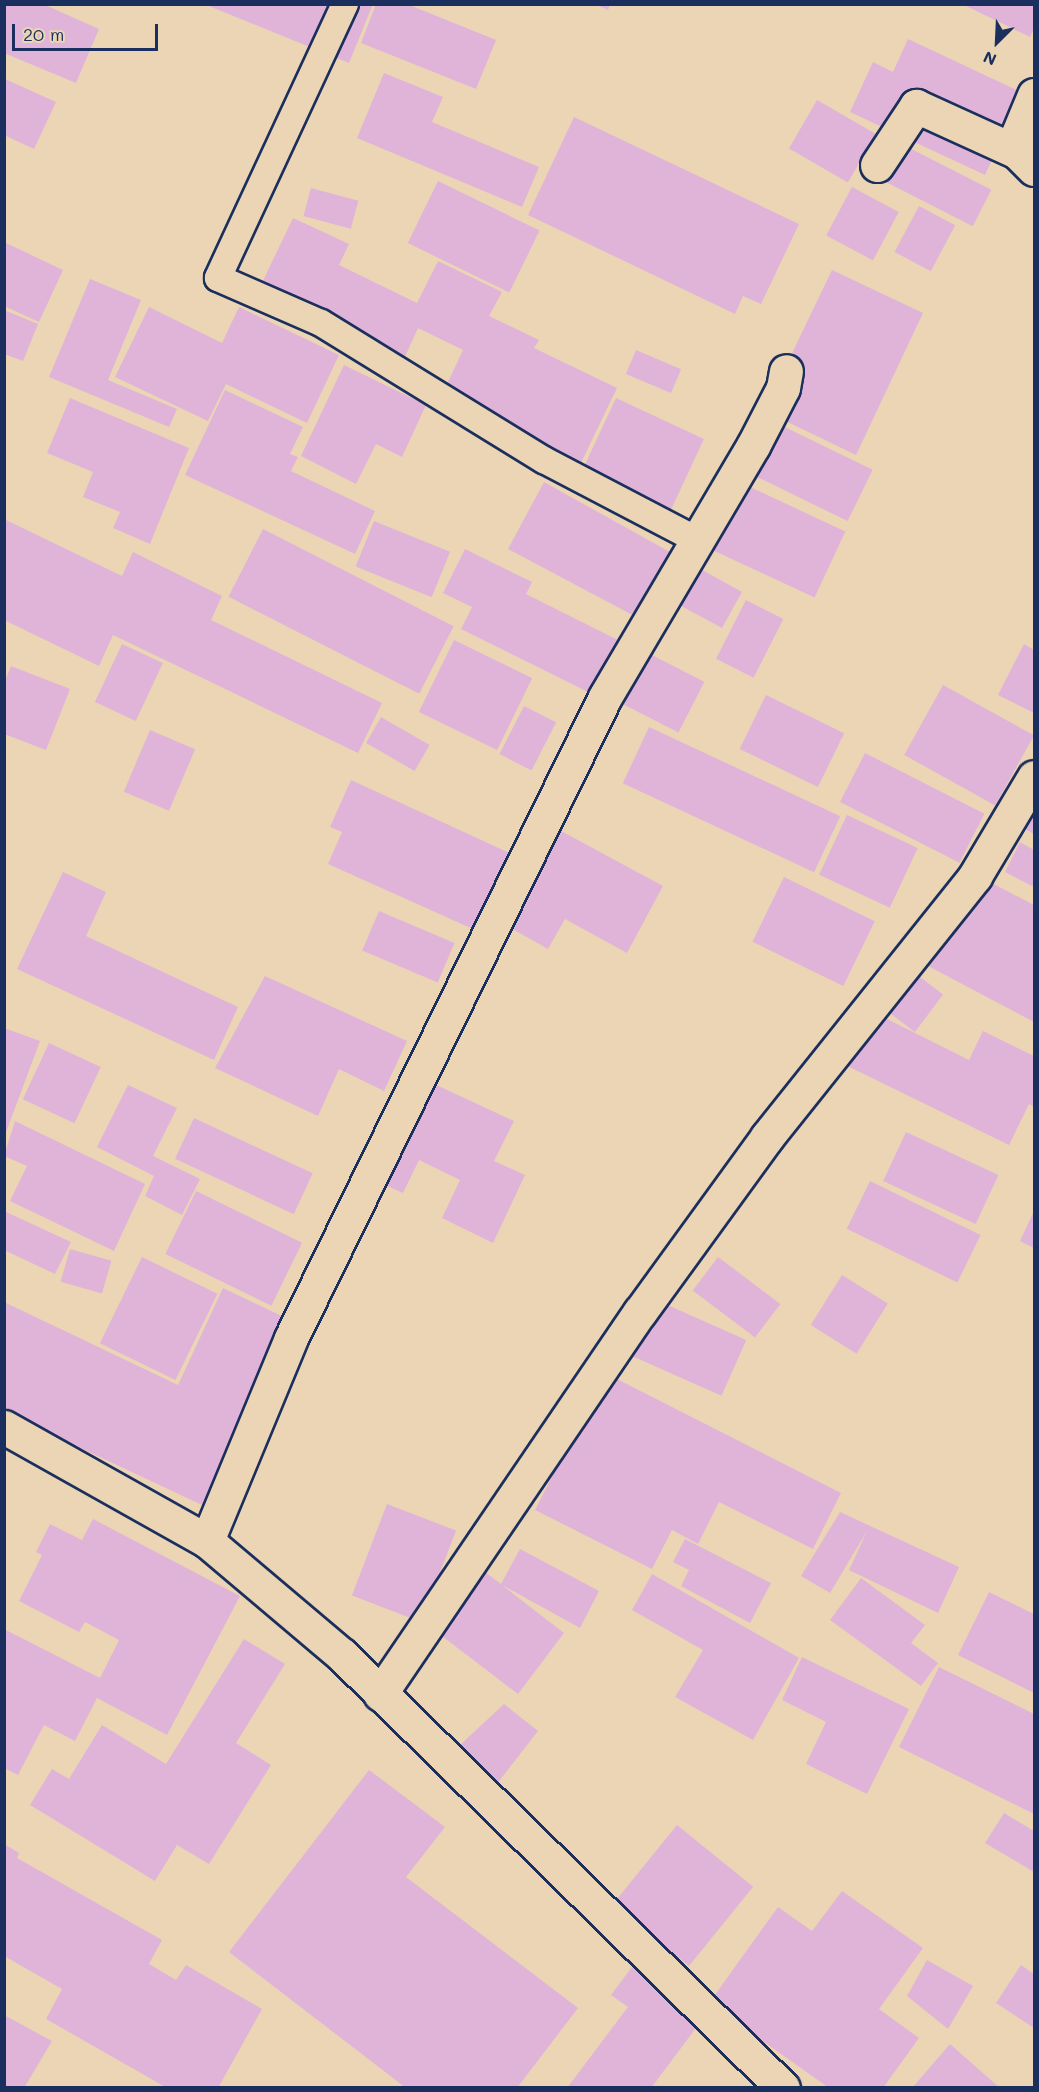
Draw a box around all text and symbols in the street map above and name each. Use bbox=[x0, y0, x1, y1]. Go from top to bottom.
scale bar bbox=[15, 12, 160, 50]
north arrow bbox=[967, 12, 1027, 72]
text: 20 m bbox=[23, 22, 64, 46]
text: N bbox=[980, 47, 999, 71]

